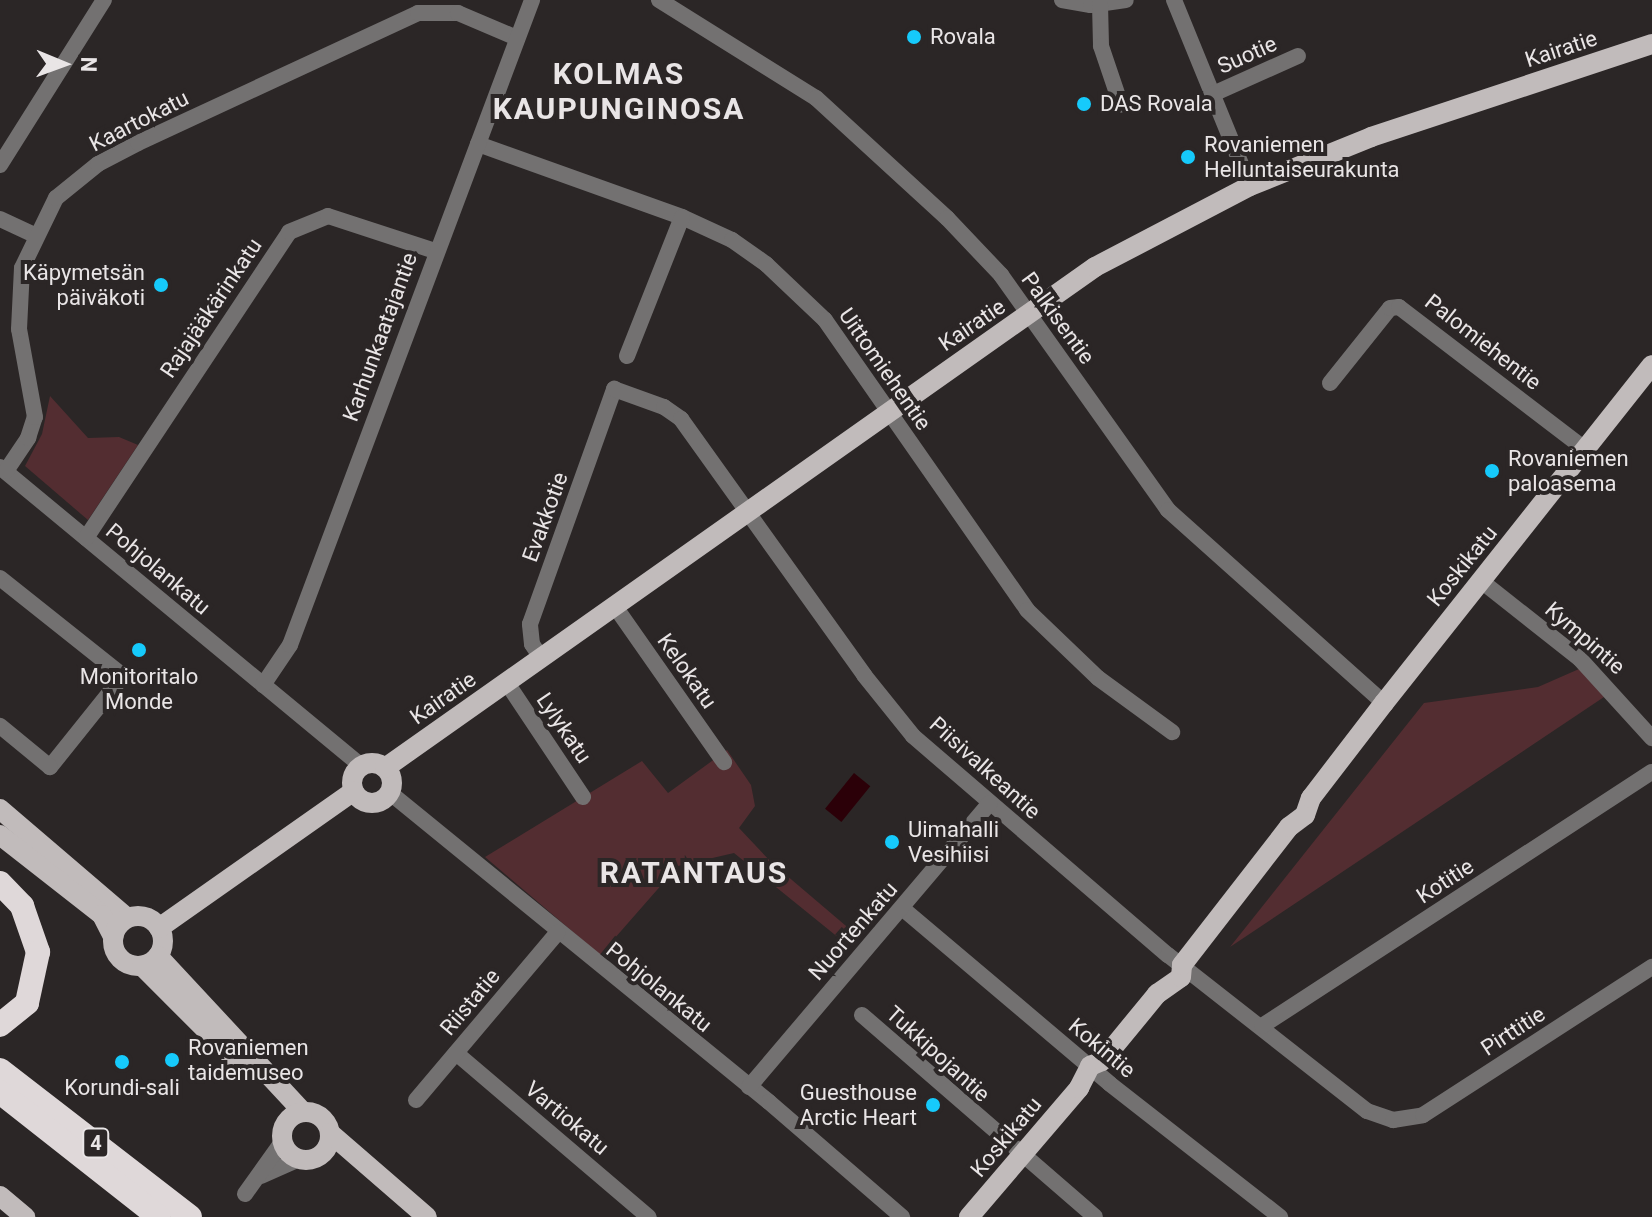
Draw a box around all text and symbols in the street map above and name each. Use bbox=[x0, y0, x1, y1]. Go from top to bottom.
north arrow bbox=[24, 24, 104, 104]
place label: Rovala bbox=[930, 24, 996, 50]
street label: Kairatie bbox=[1522, 25, 1600, 73]
marker: Rovala bbox=[905, 28, 923, 46]
street label: Suotie bbox=[1213, 30, 1281, 80]
text: N bbox=[76, 56, 101, 72]
district label: KOLMAS KAUPUNGINOSA bbox=[493, 56, 745, 126]
street label: Kaartokatu bbox=[85, 85, 193, 157]
place label: DAS Rovala bbox=[1100, 91, 1213, 117]
marker: DAS Rovala bbox=[1075, 95, 1093, 113]
place label: Rovaniemen Helluntaiseurakunta bbox=[1204, 131, 1400, 182]
marker: Rovaniemen Helluntaiseurakunta bbox=[1179, 148, 1197, 166]
street label: Rajajääkärinkatu bbox=[155, 233, 267, 383]
street label: Karhunkaatajantie bbox=[337, 249, 423, 425]
place label: Käpymetsän päiväkoti bbox=[23, 259, 145, 310]
street label: Palkisentie bbox=[1016, 267, 1100, 369]
marker: Käpymetsän päiväkoti bbox=[152, 276, 170, 294]
street label: Palomiehentie bbox=[1420, 288, 1546, 396]
street label: Kairatie bbox=[934, 293, 1010, 357]
street label: Uittomiehentie bbox=[833, 303, 937, 435]
place label: Rovaniemen paloasema bbox=[1508, 445, 1629, 496]
marker: Rovaniemen paloasema bbox=[1483, 462, 1501, 480]
street label: Evakkotie bbox=[517, 468, 573, 566]
street label: Pohjolankatu bbox=[100, 518, 216, 620]
street label: Koskikatu bbox=[1421, 520, 1503, 612]
street label: Kympintie bbox=[1540, 596, 1630, 680]
street label: Kelokatu bbox=[652, 628, 722, 714]
marker: Monitoritalo Monde bbox=[130, 641, 148, 659]
place label: Monitoritalo Monde bbox=[80, 663, 198, 714]
street label: Kairatie bbox=[405, 666, 481, 730]
street label: Lylykatu bbox=[531, 688, 597, 768]
street label: Piisivalkeantie bbox=[924, 711, 1046, 825]
place label: Uimahalli Vesihiisi bbox=[908, 816, 999, 868]
marker: Uimahalli Vesihiisi bbox=[883, 833, 901, 851]
street label: Kotitie bbox=[1411, 853, 1479, 909]
district label: RATANTAUS bbox=[600, 855, 788, 891]
street label: Nuortenkatu bbox=[803, 876, 903, 986]
street label: Pohjolankatu bbox=[601, 936, 717, 1038]
street label: Riistatie bbox=[435, 963, 505, 1041]
street label: Tukkipojantie bbox=[881, 1001, 995, 1107]
street label: Pirttitie bbox=[1476, 1001, 1550, 1061]
street label: Kokintie bbox=[1063, 1013, 1141, 1083]
place label: Rovaniemen taidemuseo bbox=[188, 1034, 309, 1086]
marker: Rovaniemen taidemuseo bbox=[163, 1051, 181, 1069]
marker: Korundi-sali bbox=[113, 1053, 131, 1071]
place label: Korundi-sali bbox=[64, 1075, 180, 1101]
street label: Vartiokatu bbox=[520, 1075, 614, 1161]
place label: Guesthouse Arctic Heart bbox=[800, 1079, 917, 1130]
street label: Koskikatu bbox=[965, 1092, 1047, 1182]
marker: Guesthouse Arctic Heart bbox=[924, 1096, 942, 1114]
road number: 4 bbox=[82, 1127, 110, 1159]

